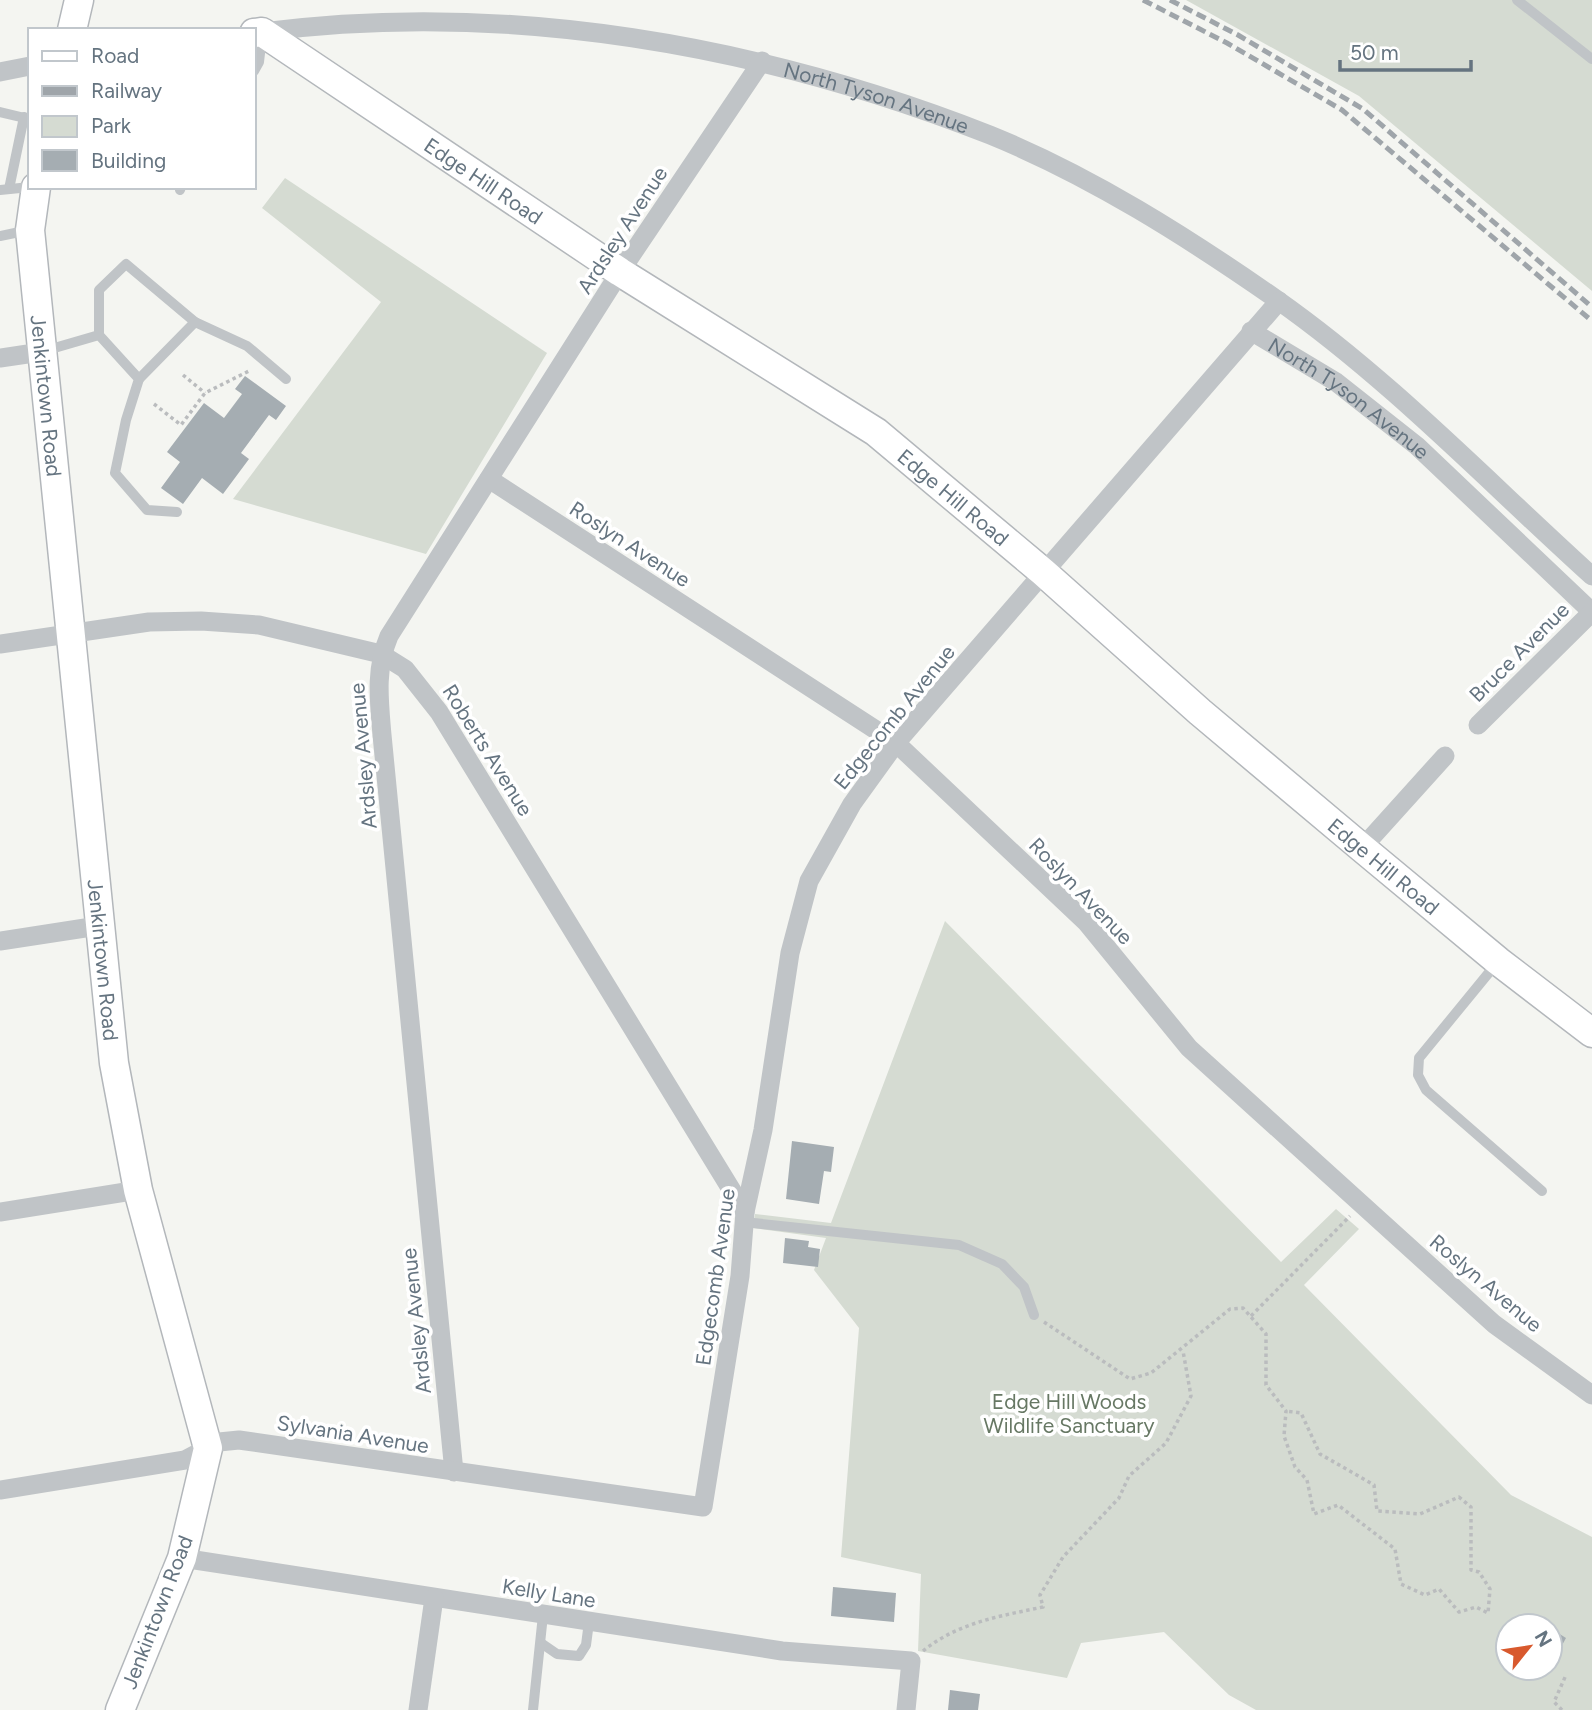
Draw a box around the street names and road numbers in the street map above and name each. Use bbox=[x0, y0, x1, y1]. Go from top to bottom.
street label: North Tyson Avenue bbox=[781, 56, 972, 138]
street label: Edge Hill Road bbox=[420, 132, 548, 229]
street label: Ardsley Avenue bbox=[572, 162, 672, 298]
street label: Jenkintown Road bbox=[26, 314, 67, 478]
street label: North Tyson Avenue bbox=[1264, 332, 1435, 464]
street label: Edge Hill Road bbox=[893, 443, 1014, 551]
street label: Roslyn Avenue bbox=[565, 496, 695, 592]
street label: Bruce Avenue bbox=[1464, 597, 1574, 707]
street label: Edgecomb Avenue bbox=[828, 640, 960, 794]
street label: Roberts Avenue bbox=[438, 680, 538, 820]
street label: Ardsley Avenue bbox=[344, 682, 382, 830]
street label: Edge Hill Road bbox=[1323, 812, 1444, 920]
street label: Roslyn Avenue bbox=[1024, 832, 1138, 950]
street label: Jenkintown Road bbox=[83, 878, 124, 1042]
street label: Edgecomb Avenue bbox=[690, 1187, 740, 1367]
street label: Roslyn Avenue bbox=[1425, 1229, 1547, 1337]
street label: Ardsley Avenue bbox=[396, 1247, 436, 1395]
street label: Sylvania Avenue bbox=[275, 1410, 431, 1458]
street label: Jenkintown Road bbox=[116, 1532, 198, 1692]
street label: Kelly Lane bbox=[500, 1573, 598, 1613]

